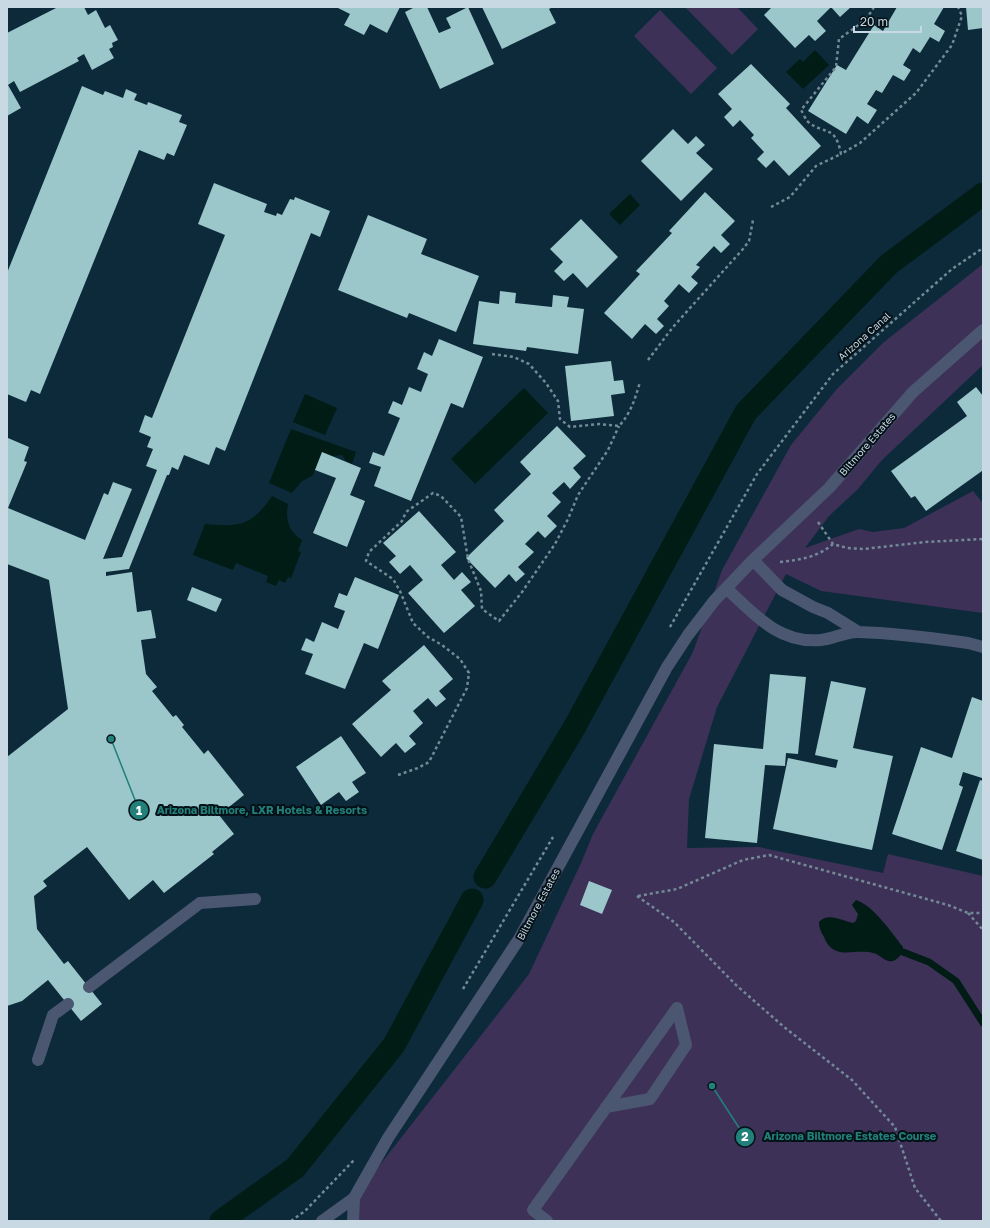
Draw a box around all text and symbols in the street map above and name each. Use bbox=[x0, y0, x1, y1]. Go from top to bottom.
scale bar bbox=[854, 8, 921, 34]
text: 20 m bbox=[860, 14, 888, 29]
street label: Arizona Canal bbox=[835, 309, 893, 363]
street label: Biltmore Estates bbox=[836, 410, 898, 478]
callout: Arizona Biltmore, LXR Hotels & Resorts bbox=[129, 799, 375, 822]
text: 1 bbox=[136, 803, 142, 818]
text: Arizona Biltmore, LXR Hotels & Resorts bbox=[157, 803, 367, 816]
street label: Biltmore Estates bbox=[514, 866, 562, 942]
callout: Arizona Biltmore Estates Course bbox=[735, 1125, 944, 1148]
text: 2 bbox=[741, 1129, 749, 1144]
text: Arizona Biltmore Estates Course bbox=[764, 1129, 937, 1142]

